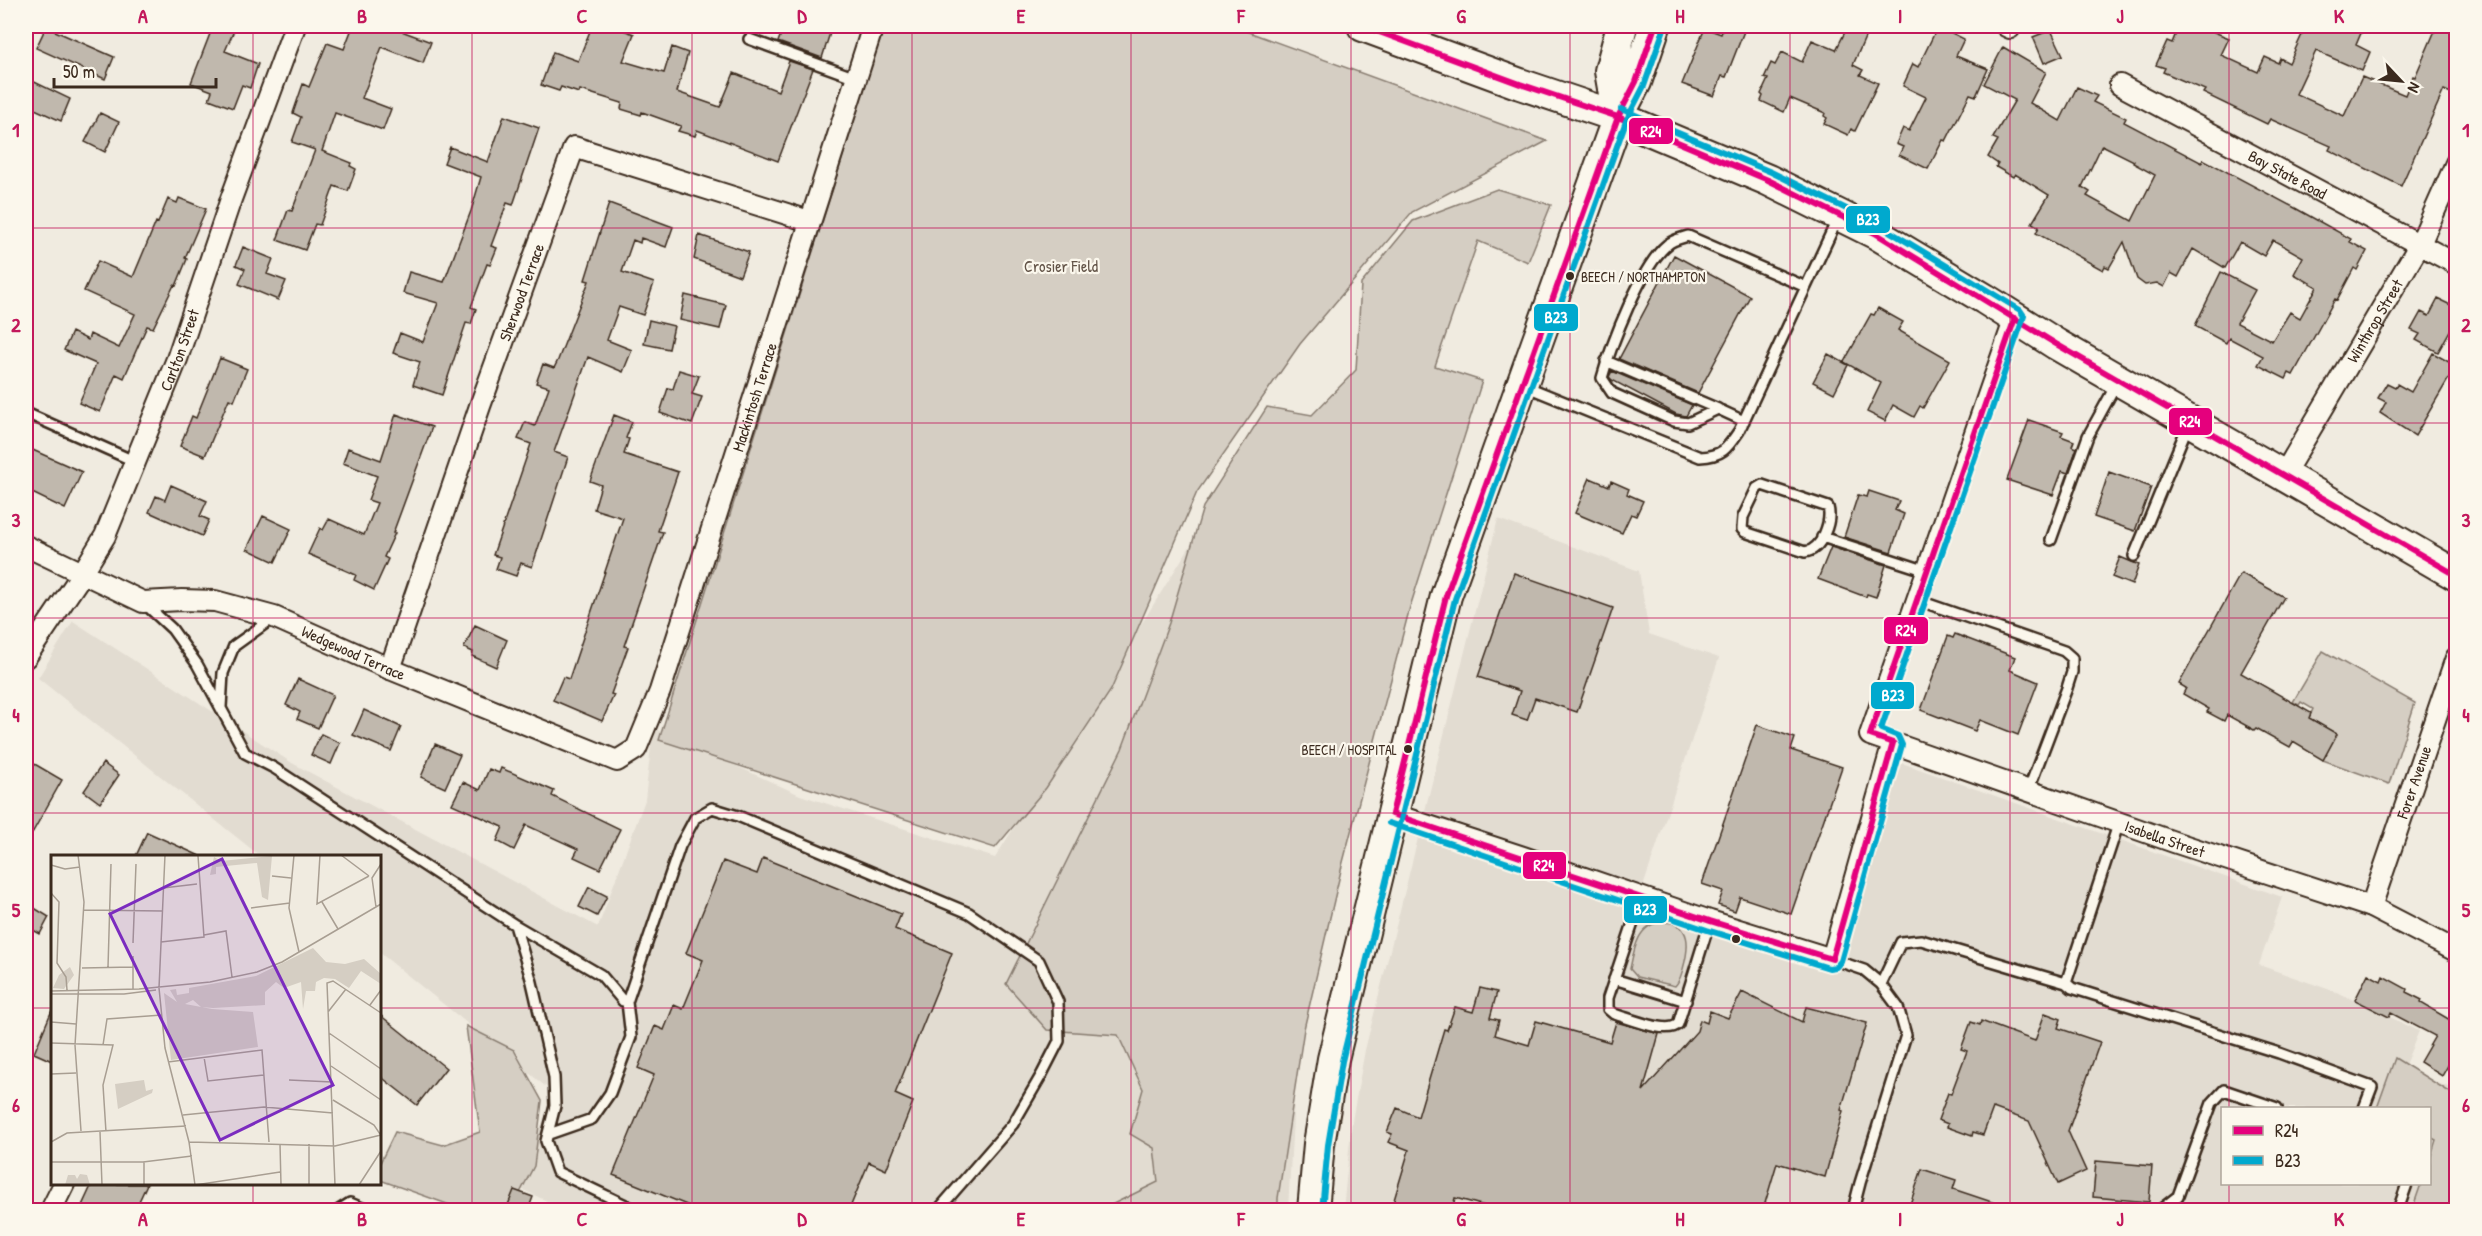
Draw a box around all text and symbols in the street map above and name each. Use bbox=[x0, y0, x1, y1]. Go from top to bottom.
text: A bbox=[138, 2, 148, 29]
text: B bbox=[357, 2, 367, 29]
text: C bbox=[577, 2, 588, 29]
text: D bbox=[797, 2, 807, 29]
text: E bbox=[1017, 2, 1026, 29]
text: F bbox=[1236, 2, 1246, 29]
text: G bbox=[1456, 2, 1466, 29]
text: H bbox=[1675, 2, 1685, 29]
text: I bbox=[1898, 2, 1902, 29]
text: J bbox=[2116, 2, 2124, 29]
text: K bbox=[2334, 2, 2345, 29]
scale bar bbox=[54, 51, 216, 89]
north arrow bbox=[2371, 51, 2431, 111]
text: 50 m bbox=[63, 59, 95, 84]
text: N bbox=[2403, 79, 2426, 97]
text: 1 bbox=[12, 116, 20, 143]
text: 1 bbox=[2462, 116, 2470, 143]
line badge: R24 bbox=[1628, 117, 1674, 145]
text: R24 bbox=[1641, 120, 1661, 142]
street label: Bay State Road bbox=[2245, 144, 2331, 204]
line badge: B23 bbox=[1845, 205, 1891, 234]
text: B23 bbox=[1857, 208, 1879, 230]
street label: Sherwood Terrace bbox=[494, 240, 549, 344]
park label: Crosier Field bbox=[1024, 255, 1098, 277]
place label: BEECH / NORTHAMPTON bbox=[1581, 267, 1705, 286]
marker: BEECH / NORTHAMPTON bbox=[1564, 270, 1576, 282]
street label: Winthrop Street bbox=[2341, 275, 2408, 367]
line badge: B23 bbox=[1533, 303, 1579, 332]
street label: Carlton Street bbox=[154, 306, 204, 394]
text: B23 bbox=[1545, 306, 1567, 328]
text: 2 bbox=[11, 311, 21, 338]
text: 2 bbox=[2461, 311, 2471, 338]
street label: Mackintosh Terrace bbox=[726, 339, 782, 454]
line badge: R24 bbox=[2168, 407, 2213, 436]
text: R24 bbox=[2180, 410, 2200, 432]
text: 3 bbox=[12, 506, 21, 533]
text: 3 bbox=[2462, 506, 2471, 533]
line badge: R24 bbox=[1883, 616, 1929, 645]
text: R24 bbox=[1896, 619, 1916, 641]
street label: Wedgewood Terrace bbox=[298, 620, 409, 685]
line badge: B23 bbox=[1870, 681, 1915, 710]
text: B23 bbox=[1882, 684, 1904, 706]
text: 4 bbox=[12, 701, 20, 728]
text: 4 bbox=[2462, 701, 2470, 728]
place label: BEECH / HOSPITAL bbox=[1302, 740, 1397, 759]
street label: Forer Avenue bbox=[2391, 742, 2436, 822]
marker: BEECH / HOSPITAL bbox=[1402, 743, 1414, 755]
street label: Isabella Street bbox=[2122, 815, 2208, 863]
line badge: R24 bbox=[1522, 851, 1567, 880]
text: R24 bbox=[1534, 854, 1554, 876]
inset map bbox=[51, 855, 381, 1185]
line badge: B23 bbox=[1623, 895, 1668, 924]
text: 5 bbox=[12, 896, 21, 923]
text: 5 bbox=[2462, 896, 2471, 923]
text: B23 bbox=[1634, 898, 1656, 920]
unlabelled marker bbox=[1730, 933, 1742, 945]
text: 6 bbox=[12, 1091, 20, 1118]
text: 6 bbox=[2462, 1091, 2470, 1118]
legend bbox=[2221, 1107, 2431, 1185]
text: R24 bbox=[2275, 1118, 2299, 1143]
text: B23 bbox=[2275, 1148, 2301, 1173]
text: A bbox=[138, 1205, 148, 1232]
text: B bbox=[357, 1205, 367, 1232]
text: C bbox=[577, 1205, 588, 1232]
text: D bbox=[797, 1205, 807, 1232]
text: E bbox=[1017, 1205, 1026, 1232]
text: F bbox=[1236, 1205, 1246, 1232]
text: G bbox=[1456, 1205, 1466, 1232]
text: H bbox=[1675, 1205, 1685, 1232]
text: I bbox=[1898, 1205, 1902, 1232]
text: J bbox=[2116, 1205, 2124, 1232]
text: K bbox=[2334, 1205, 2345, 1232]

